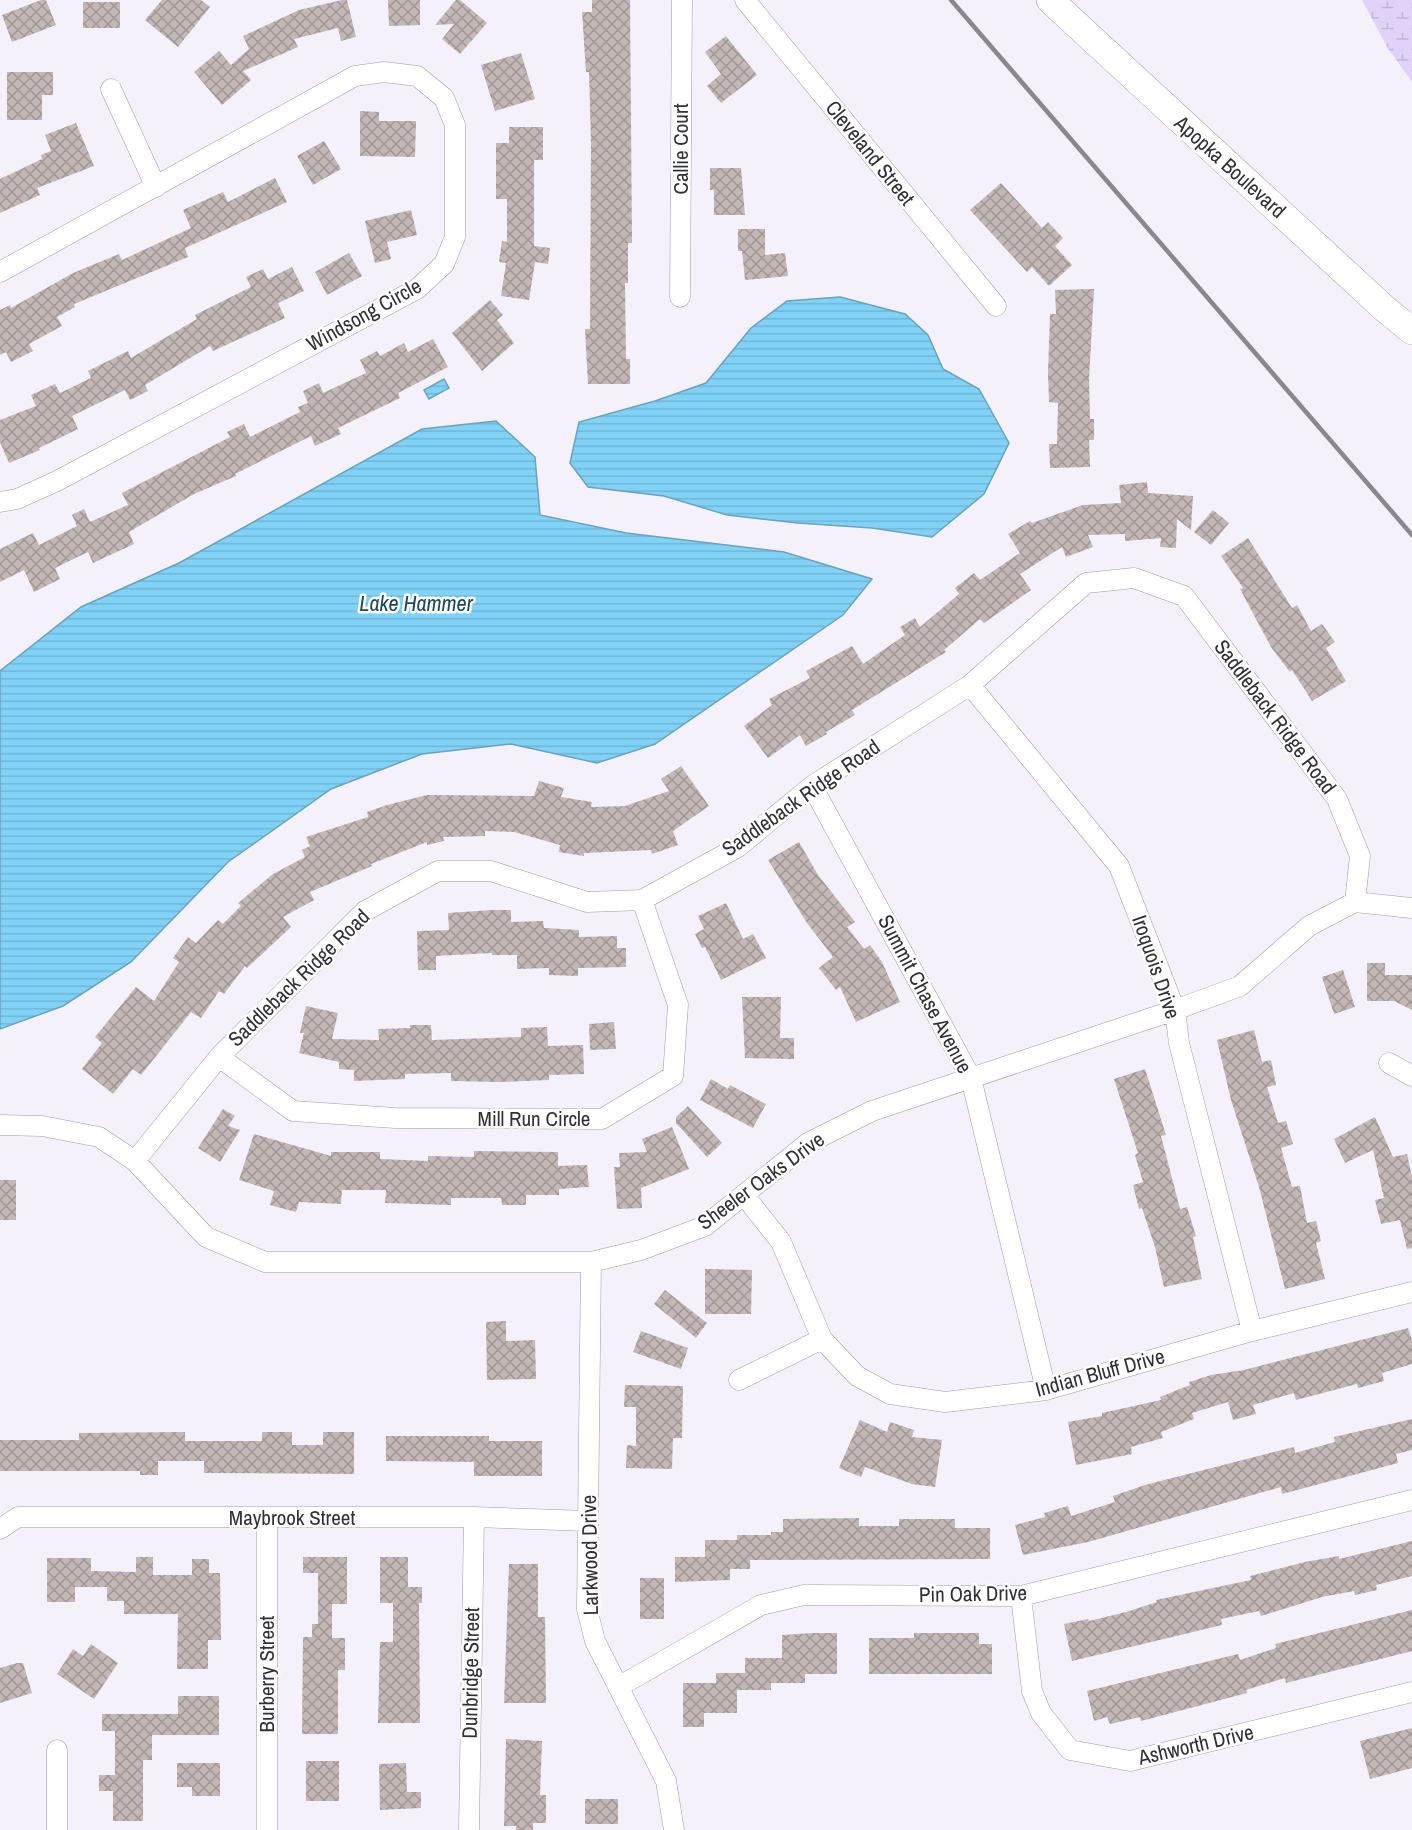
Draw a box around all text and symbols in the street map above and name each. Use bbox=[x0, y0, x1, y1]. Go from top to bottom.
street label: Cleveland Street bbox=[819, 94, 922, 211]
street label: Callie Court bbox=[666, 103, 695, 194]
street label: Apopka Boulevard bbox=[1168, 108, 1292, 224]
street label: Windsong Circle bbox=[301, 271, 426, 358]
water label: Lake Hammer bbox=[359, 588, 474, 618]
street label: Saddleback Ridge Road bbox=[1208, 633, 1343, 800]
street label: Saddleback Ridge Road bbox=[716, 732, 885, 863]
street label: Saddleback Ridge Road bbox=[221, 902, 376, 1053]
street label: Summit Chase Avenue bbox=[871, 909, 980, 1078]
street label: Iroquois Drive bbox=[1125, 911, 1188, 1023]
street label: Mill Run Circle bbox=[478, 1104, 590, 1133]
street label: Sheeler Oaks Drive bbox=[691, 1125, 830, 1236]
street label: Indian Bluff Drive bbox=[1032, 1341, 1168, 1404]
street label: Larkwood Drive bbox=[574, 1494, 605, 1616]
street label: Maybrook Street bbox=[229, 1503, 355, 1532]
street label: Pin Oak Drive bbox=[919, 1578, 1027, 1609]
street label: Dunbridge Street bbox=[455, 1607, 486, 1739]
street label: Burberry Street bbox=[252, 1615, 281, 1732]
street label: Ashworth Drive bbox=[1134, 1717, 1257, 1772]

